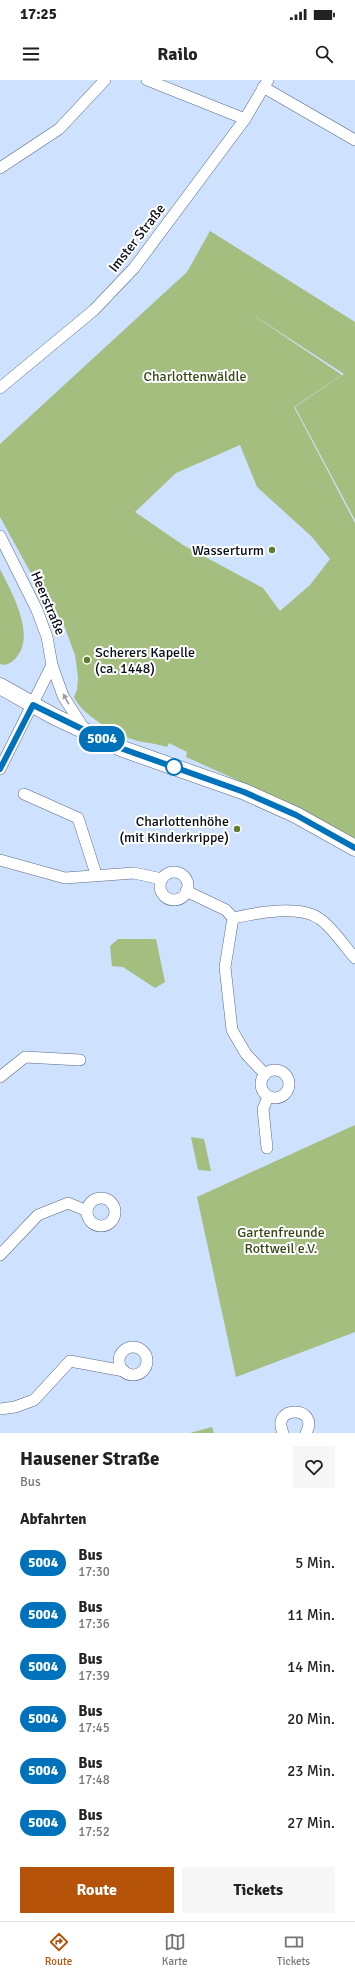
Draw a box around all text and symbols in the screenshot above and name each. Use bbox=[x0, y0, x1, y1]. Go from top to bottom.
text: 17:25 bbox=[20, 5, 57, 23]
icon: menu bbox=[20, 43, 42, 65]
text: Railo bbox=[157, 43, 198, 65]
icon: search bbox=[313, 43, 335, 65]
street label: Imster Straße bbox=[105, 200, 169, 276]
park label: Charlottenwäldle bbox=[143, 368, 247, 385]
place label: Wasserturm bbox=[192, 542, 264, 559]
marker: Wasserturm bbox=[267, 545, 277, 555]
street label: Heerstraße bbox=[27, 569, 69, 637]
place label: Scherers Kapelle (ca. 1448) bbox=[95, 644, 195, 677]
marker: Scherers Kapelle (ca. 1448) bbox=[82, 655, 92, 665]
one-way arrow bbox=[62, 693, 69, 705]
line badge: 5004 bbox=[74, 726, 130, 752]
text: 5004 bbox=[87, 730, 117, 747]
unlabelled marker bbox=[165, 758, 183, 776]
place label: Charlottenhöhe (mit Kinderkrippe) bbox=[119, 813, 229, 846]
marker: Charlottenhöhe (mit Kinderkrippe) bbox=[232, 824, 242, 834]
park label: Gartenfreunde Rottweil e.V. bbox=[237, 1224, 325, 1257]
button: heart bbox=[293, 1446, 335, 1488]
text: Hausener Straße bbox=[20, 1447, 159, 1471]
text: Bus bbox=[20, 1474, 41, 1490]
text: Abfahrten bbox=[20, 1510, 87, 1528]
text: Bus bbox=[78, 1546, 102, 1564]
text: 5004 bbox=[28, 1554, 58, 1571]
text: 5 Min. bbox=[295, 1554, 335, 1572]
text: 17:30 bbox=[78, 1564, 110, 1580]
text: Bus bbox=[78, 1598, 102, 1616]
text: 5004 bbox=[28, 1606, 58, 1623]
text: 11 Min. bbox=[287, 1606, 335, 1624]
text: 17:36 bbox=[78, 1616, 110, 1632]
text: Bus bbox=[78, 1650, 102, 1668]
text: 5004 bbox=[28, 1658, 58, 1675]
text: 14 Min. bbox=[287, 1658, 335, 1676]
text: 17:39 bbox=[78, 1668, 110, 1684]
text: Bus bbox=[78, 1702, 102, 1720]
text: 5004 bbox=[28, 1710, 58, 1727]
text: 20 Min. bbox=[287, 1710, 335, 1728]
text: 17:45 bbox=[78, 1720, 110, 1736]
text: Bus bbox=[78, 1754, 102, 1772]
text: 5004 bbox=[28, 1762, 58, 1779]
text: 23 Min. bbox=[287, 1762, 335, 1780]
text: 17:48 bbox=[78, 1772, 110, 1788]
text: Bus bbox=[78, 1806, 102, 1824]
text: 5004 bbox=[28, 1814, 58, 1831]
text: 27 Min. bbox=[287, 1814, 335, 1832]
text: 17:52 bbox=[78, 1824, 110, 1840]
button: Route bbox=[20, 1867, 174, 1913]
button: Tickets bbox=[182, 1867, 335, 1913]
tab: Route bbox=[45, 1931, 72, 1968]
tab: Karte bbox=[162, 1931, 188, 1968]
tab: Tickets bbox=[277, 1931, 310, 1968]

